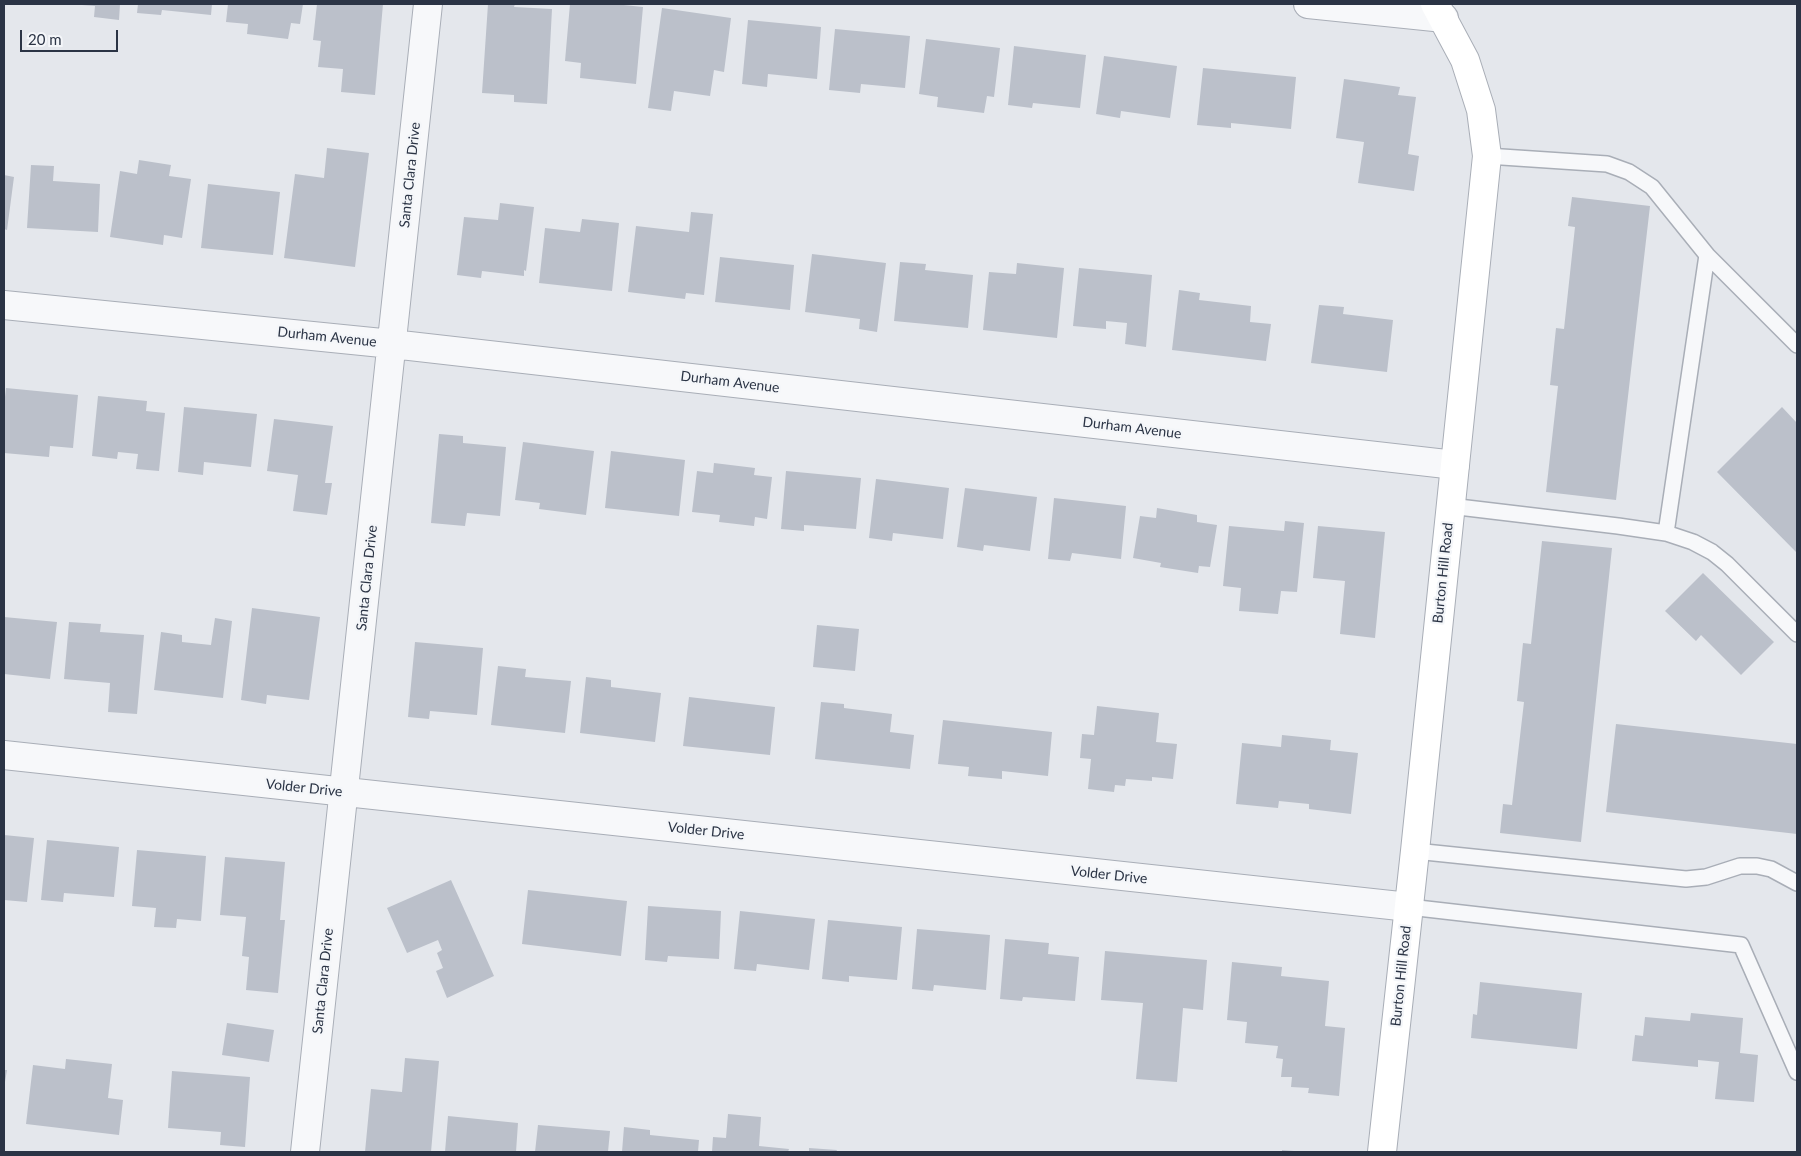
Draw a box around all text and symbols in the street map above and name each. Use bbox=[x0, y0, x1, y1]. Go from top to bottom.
scale bar bbox=[22, 20, 120, 52]
text: 20 m bbox=[28, 30, 62, 48]
street label: Santa Clara Drive bbox=[396, 121, 424, 229]
street label: Durham Avenue bbox=[277, 323, 377, 351]
street label: Durham Avenue bbox=[680, 368, 780, 396]
street label: Durham Avenue bbox=[1082, 414, 1182, 442]
street label: Burton Hill Road bbox=[1429, 522, 1457, 624]
street label: Santa Clara Drive bbox=[353, 524, 381, 632]
street label: Volder Drive bbox=[265, 776, 343, 800]
street label: Volder Drive bbox=[667, 819, 745, 843]
street label: Volder Drive bbox=[1070, 863, 1148, 887]
street label: Burton Hill Road bbox=[1387, 925, 1415, 1027]
street label: Santa Clara Drive bbox=[309, 927, 337, 1035]

